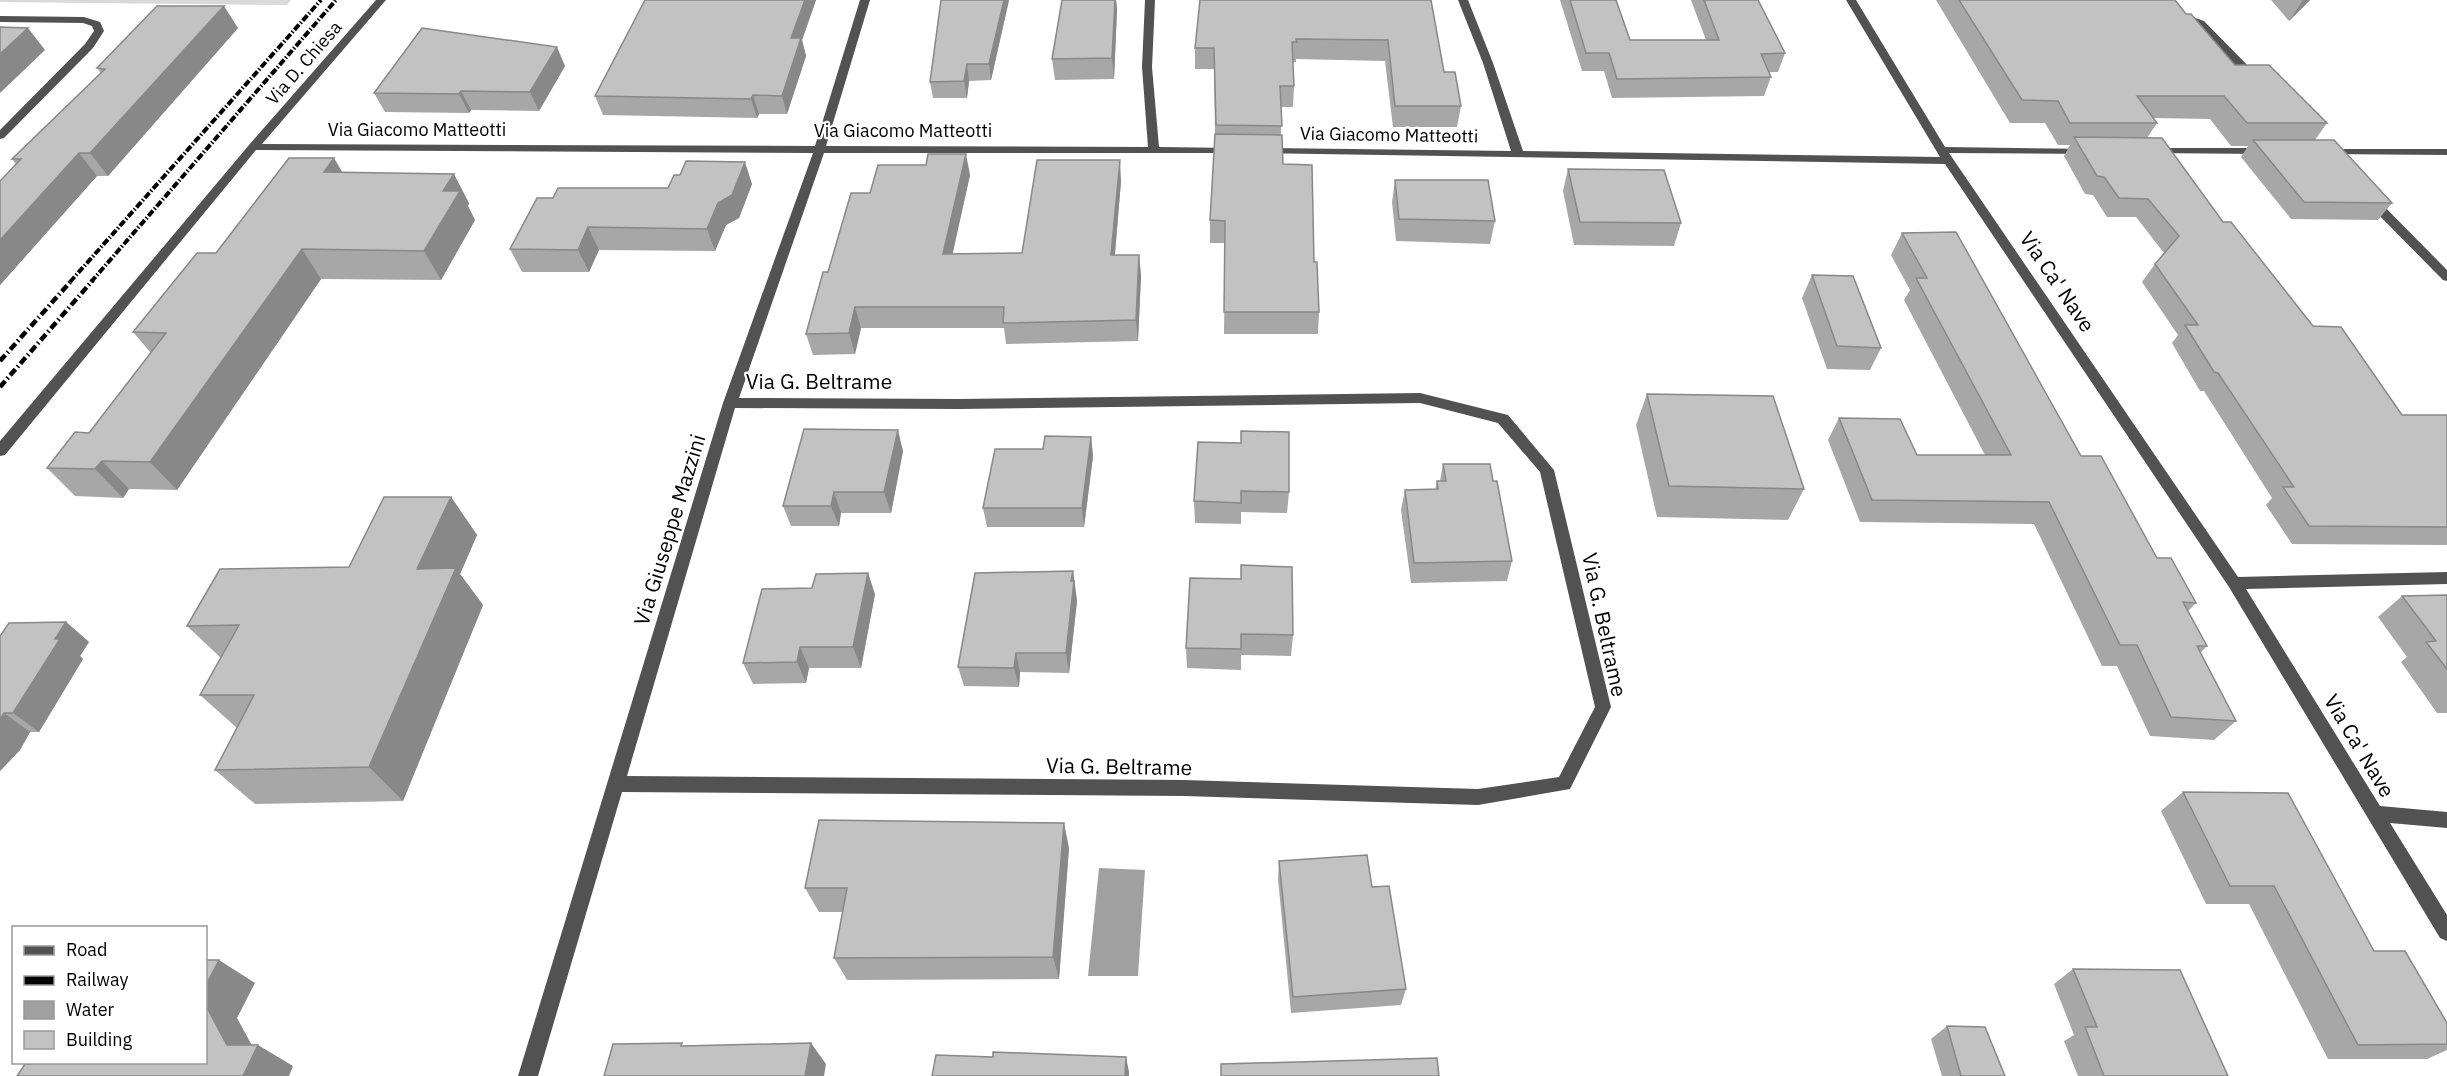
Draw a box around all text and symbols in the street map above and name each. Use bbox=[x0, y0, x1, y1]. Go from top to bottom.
street label: Via D. Chiesa bbox=[261, 16, 347, 110]
street label: Via Giacomo Matteotti bbox=[328, 118, 506, 141]
street label: Via Giacomo Matteotti bbox=[814, 119, 992, 142]
street label: Via Giacomo Matteotti bbox=[1300, 121, 1478, 148]
street label: Via Ca' Nave bbox=[2014, 226, 2102, 337]
street label: Via G. Beltrame bbox=[746, 367, 892, 395]
street label: Via Giuseppe Mazzini bbox=[627, 431, 711, 629]
street label: Via G. Beltrame bbox=[1576, 550, 1634, 699]
street label: Via Ca' Nave bbox=[2318, 689, 2402, 802]
street label: Via G. Beltrame bbox=[1046, 751, 1192, 781]
legend bbox=[12, 926, 207, 1064]
text: Road bbox=[66, 938, 107, 961]
text: Railway bbox=[66, 968, 128, 991]
text: Water bbox=[66, 998, 115, 1021]
text: Building bbox=[66, 1028, 133, 1051]

